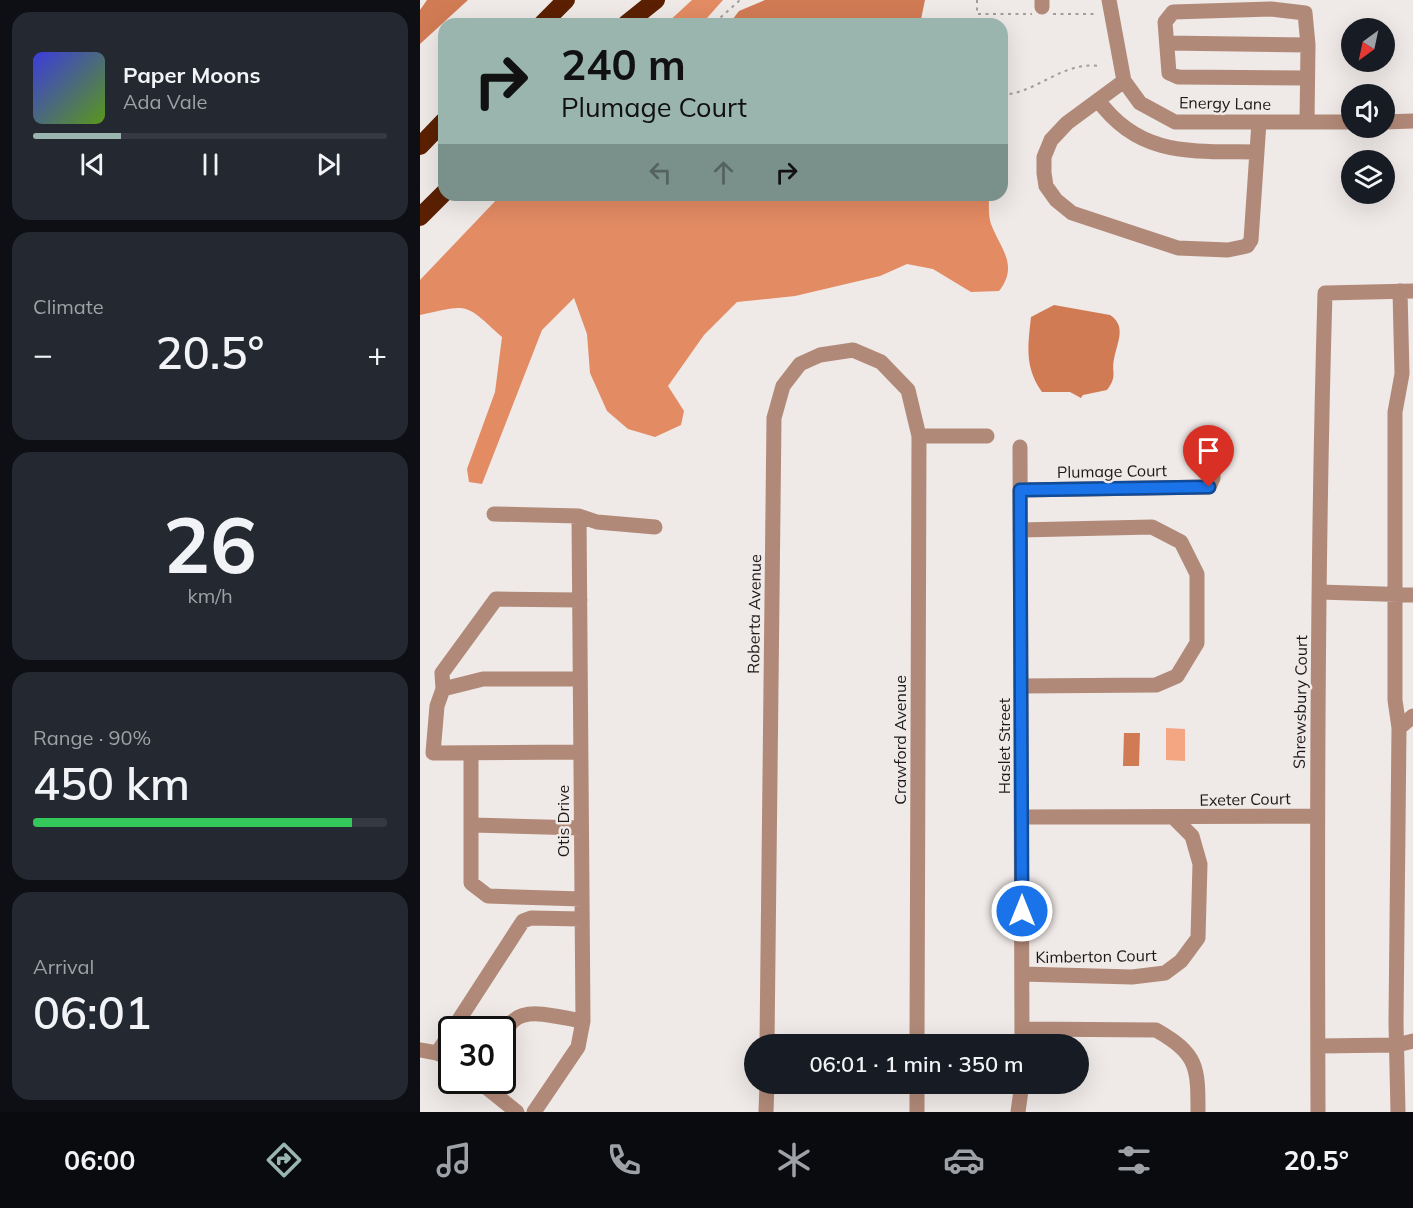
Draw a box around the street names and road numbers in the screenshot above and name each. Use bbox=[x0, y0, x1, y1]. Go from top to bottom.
street label: Energy Lane bbox=[1179, 92, 1271, 114]
street label: Plumage Court bbox=[1057, 460, 1168, 482]
street label: Roberta Avenue bbox=[743, 554, 765, 674]
street label: Shrewsbury Court bbox=[1289, 635, 1311, 769]
street label: Crawford Avenue bbox=[890, 675, 910, 805]
street label: Haslet Street bbox=[994, 697, 1014, 794]
street label: Otis Drive bbox=[553, 785, 573, 857]
street label: Exeter Court bbox=[1199, 788, 1291, 810]
street label: Kimberton Court bbox=[1035, 945, 1157, 967]

